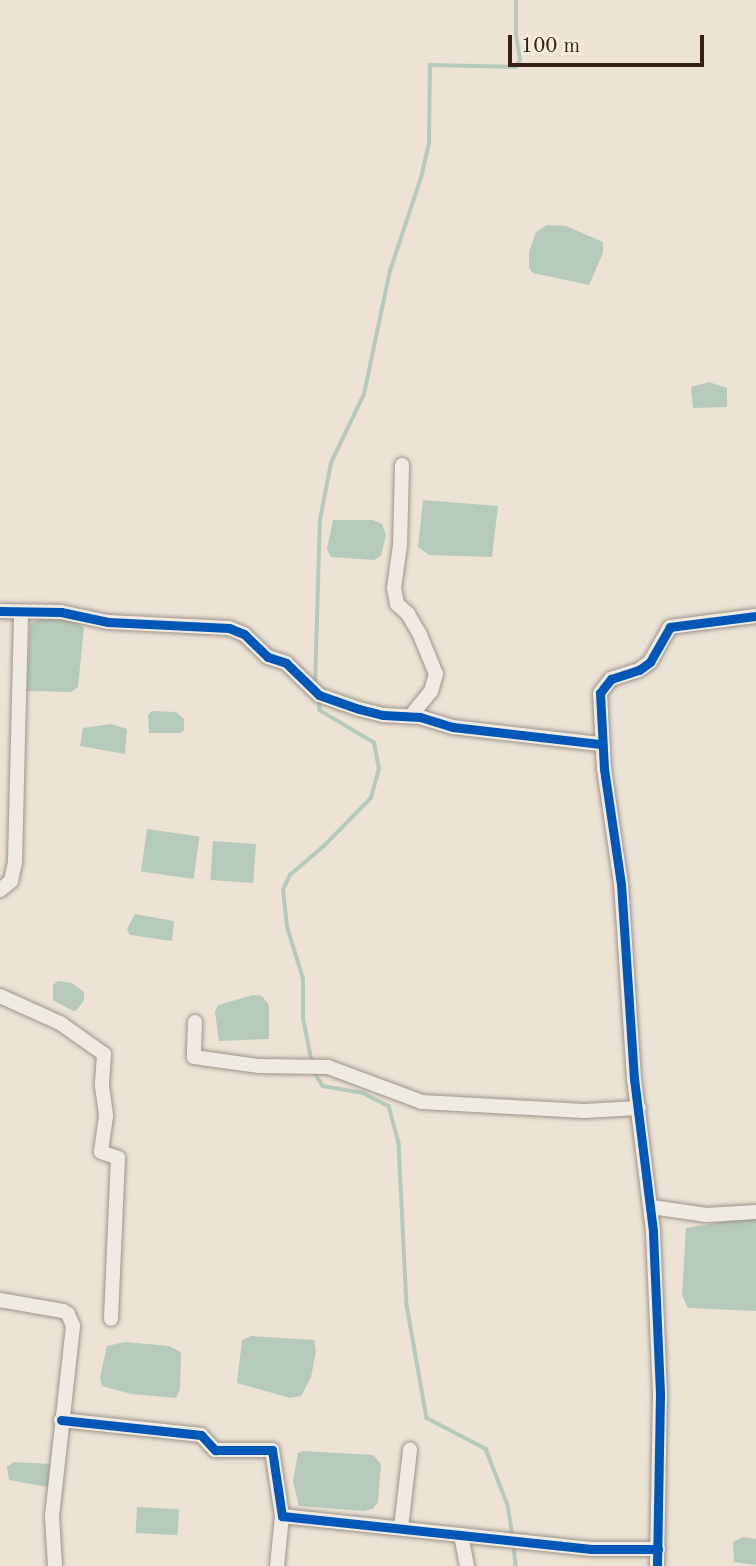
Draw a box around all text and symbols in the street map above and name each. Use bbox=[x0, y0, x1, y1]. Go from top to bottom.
scale bar bbox=[511, 21, 707, 65]
text: 100 m bbox=[521, 36, 580, 57]

